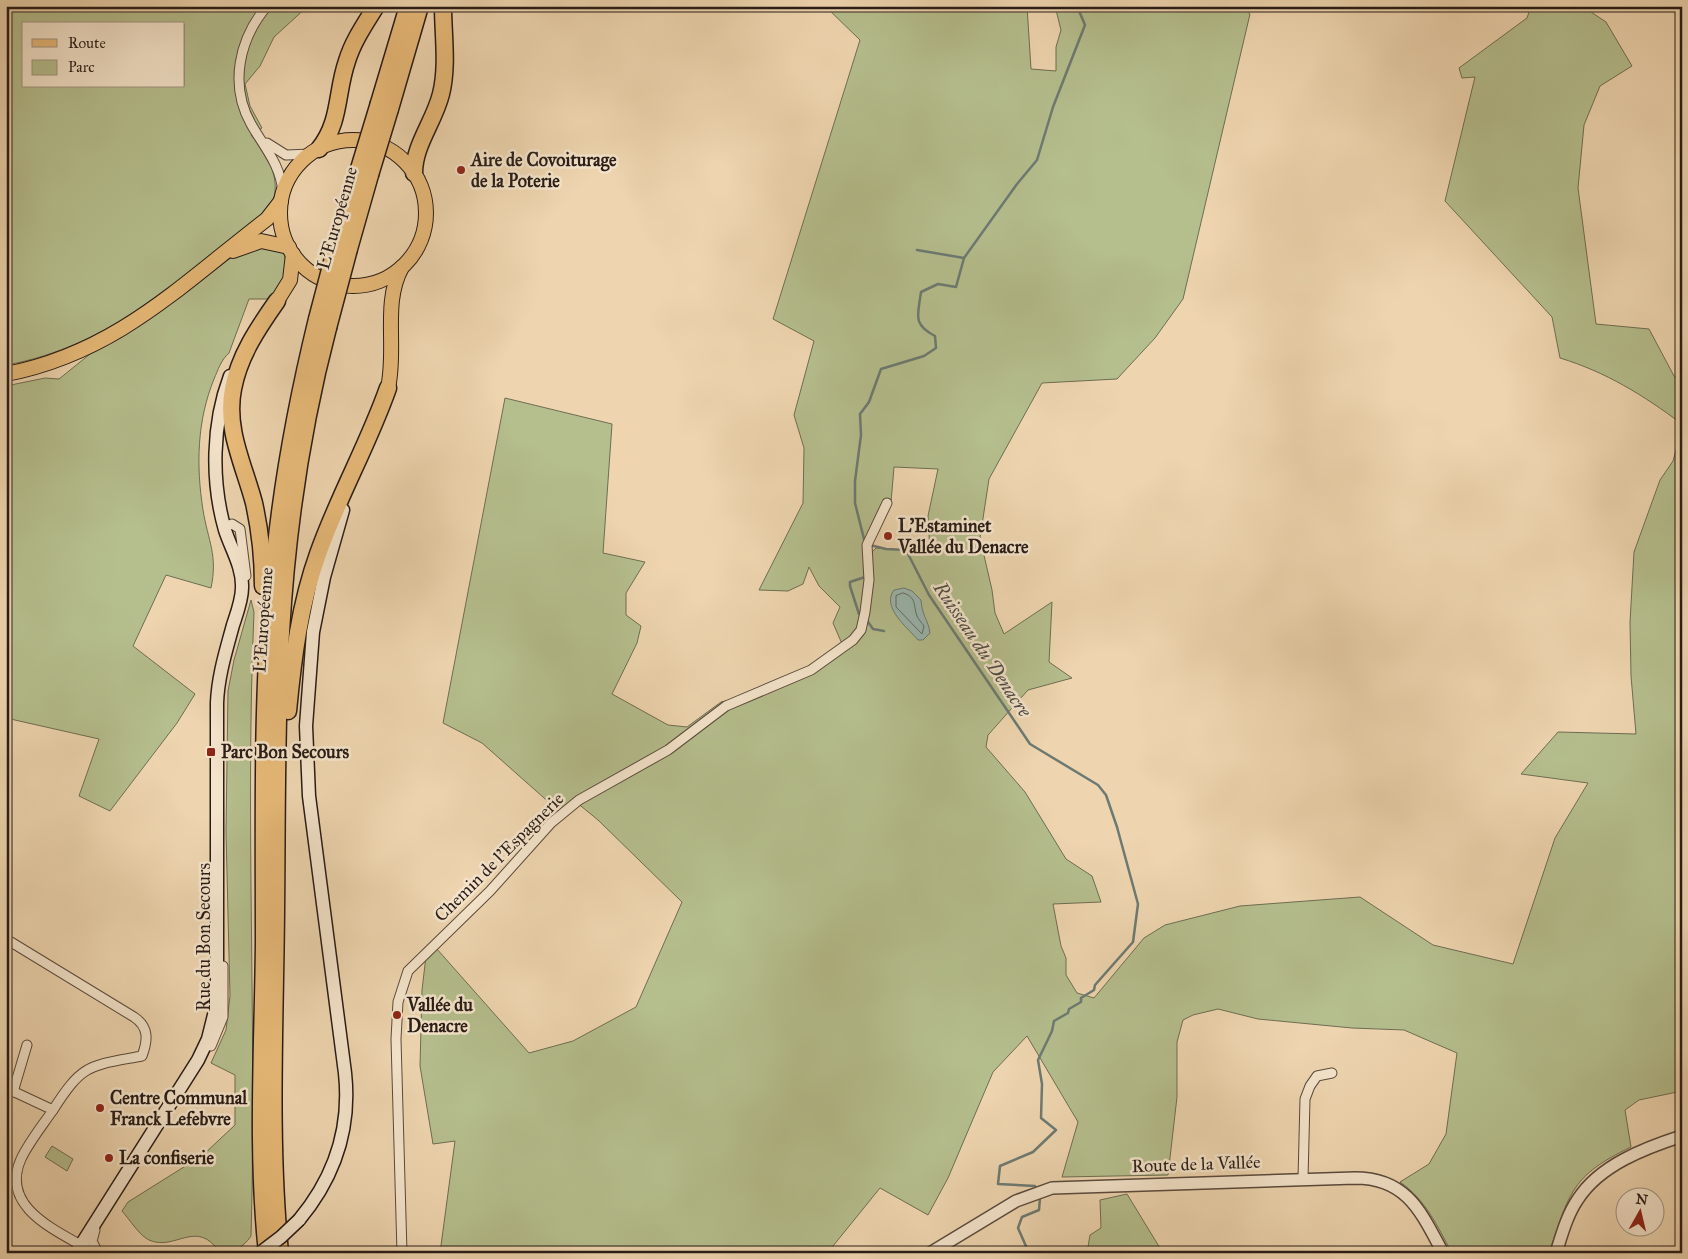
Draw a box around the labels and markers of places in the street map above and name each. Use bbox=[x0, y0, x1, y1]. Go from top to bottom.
place label: Aire de Covoiturage de la Poterie bbox=[470, 149, 617, 192]
marker: Aire de Covoiturage de la Poterie bbox=[455, 164, 467, 176]
place label: L'Estaminet Vallée du Denacre bbox=[897, 515, 1029, 558]
marker: L'Estaminet Vallée du Denacre bbox=[882, 530, 894, 542]
place label: Parc Bon Secours bbox=[221, 741, 349, 763]
marker: Parc Bon Secours bbox=[205, 746, 217, 758]
place label: Vallée du Denacre bbox=[406, 994, 473, 1037]
marker: Vallée du Denacre bbox=[391, 1009, 403, 1021]
place label: Centre Communal Franck Lefebvre bbox=[110, 1087, 248, 1130]
marker: Centre Communal Franck Lefebvre bbox=[94, 1102, 106, 1114]
place label: La confiserie bbox=[119, 1147, 214, 1169]
marker: La confiserie bbox=[103, 1152, 115, 1164]

